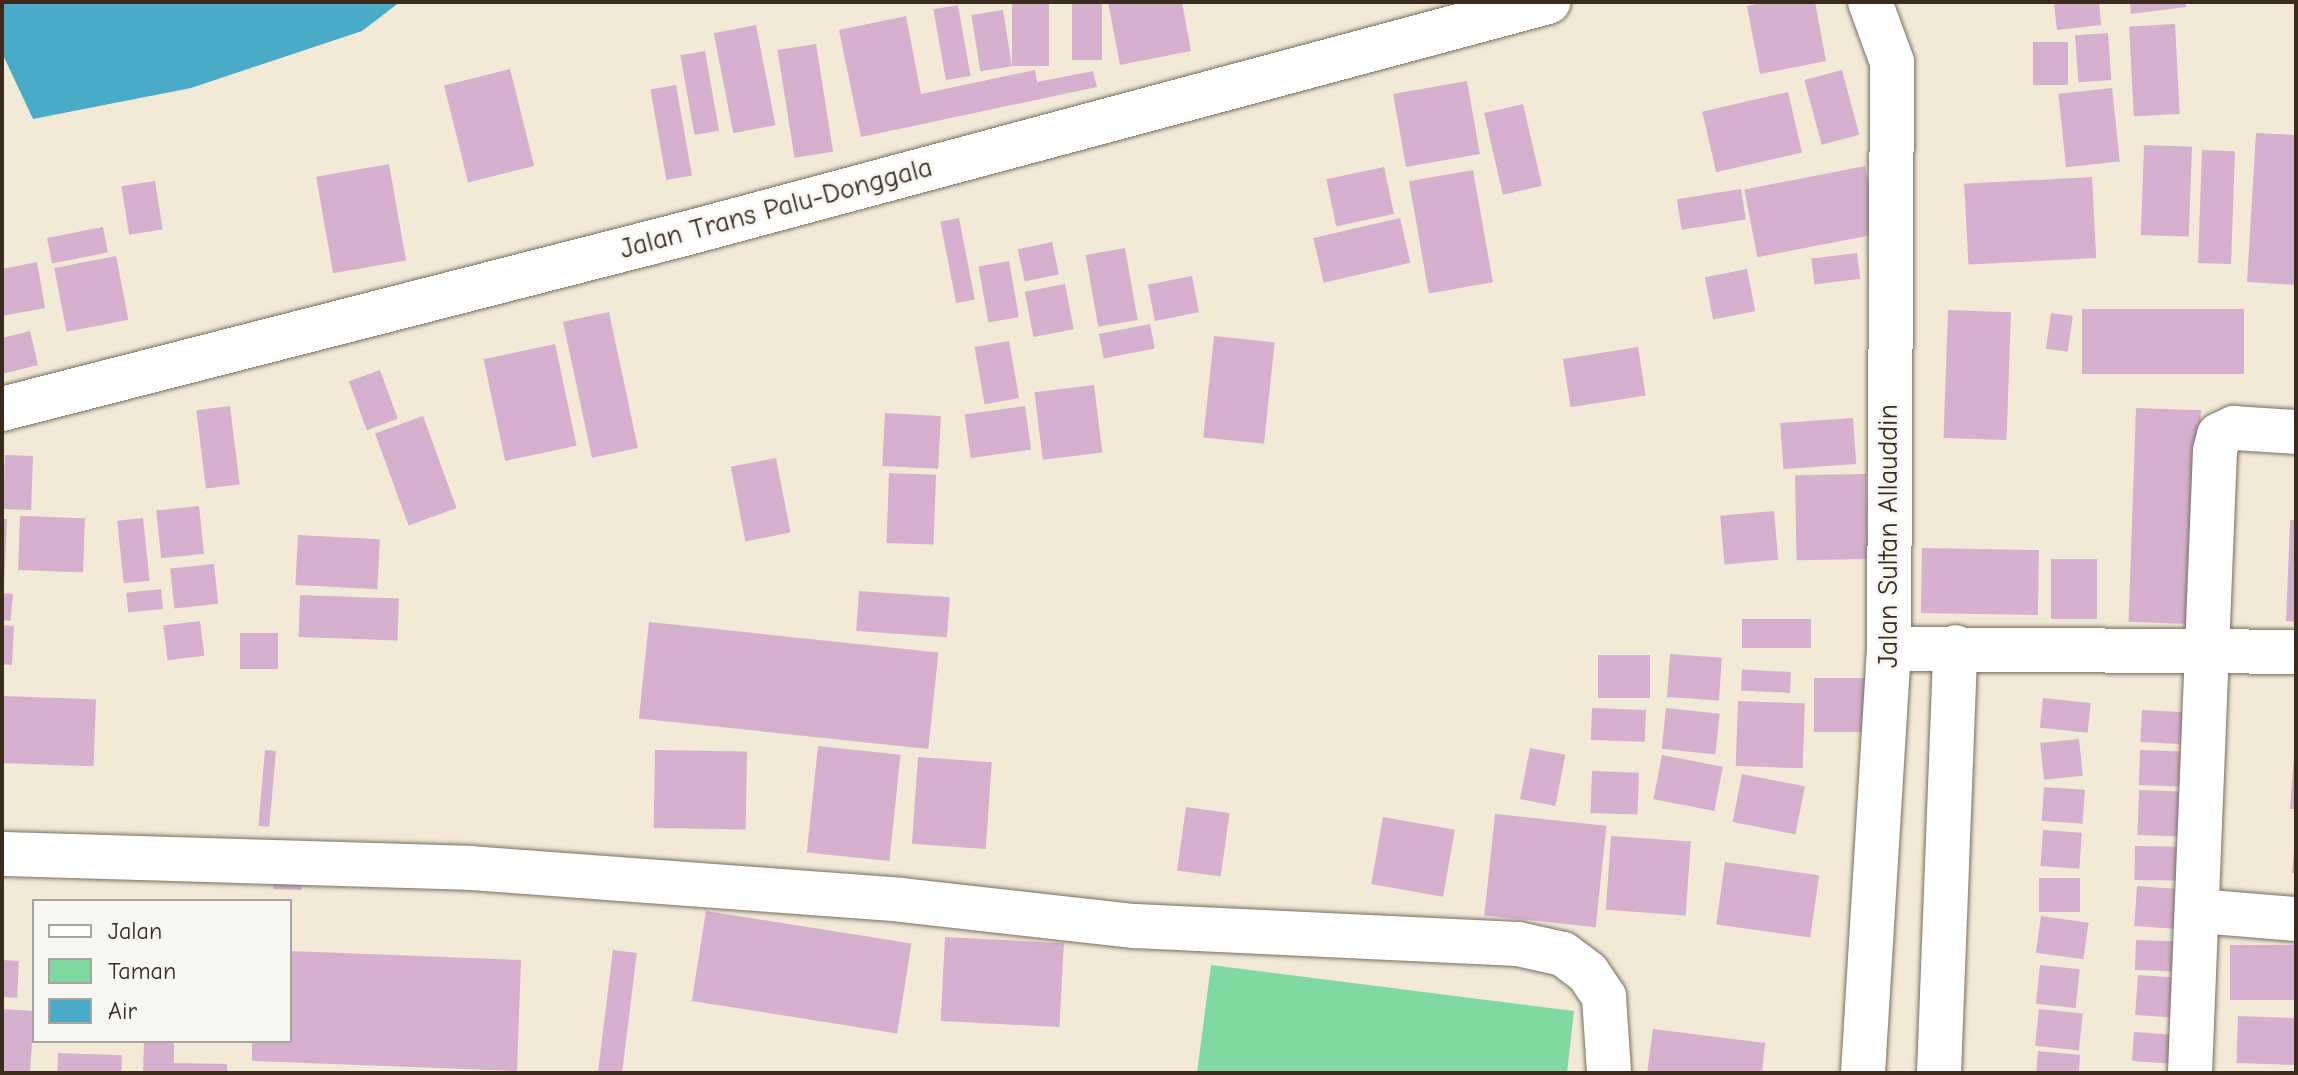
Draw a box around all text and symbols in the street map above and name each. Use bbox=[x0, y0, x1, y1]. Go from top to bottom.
street label: Jalan Trans Palu-Donggala bbox=[616, 150, 936, 266]
street label: Jalan Sultan Allauddin bbox=[1871, 404, 1905, 668]
legend bbox=[32, 899, 292, 1043]
text: Jalan bbox=[108, 917, 162, 945]
text: Taman bbox=[108, 957, 176, 985]
text: Air bbox=[108, 997, 137, 1025]

